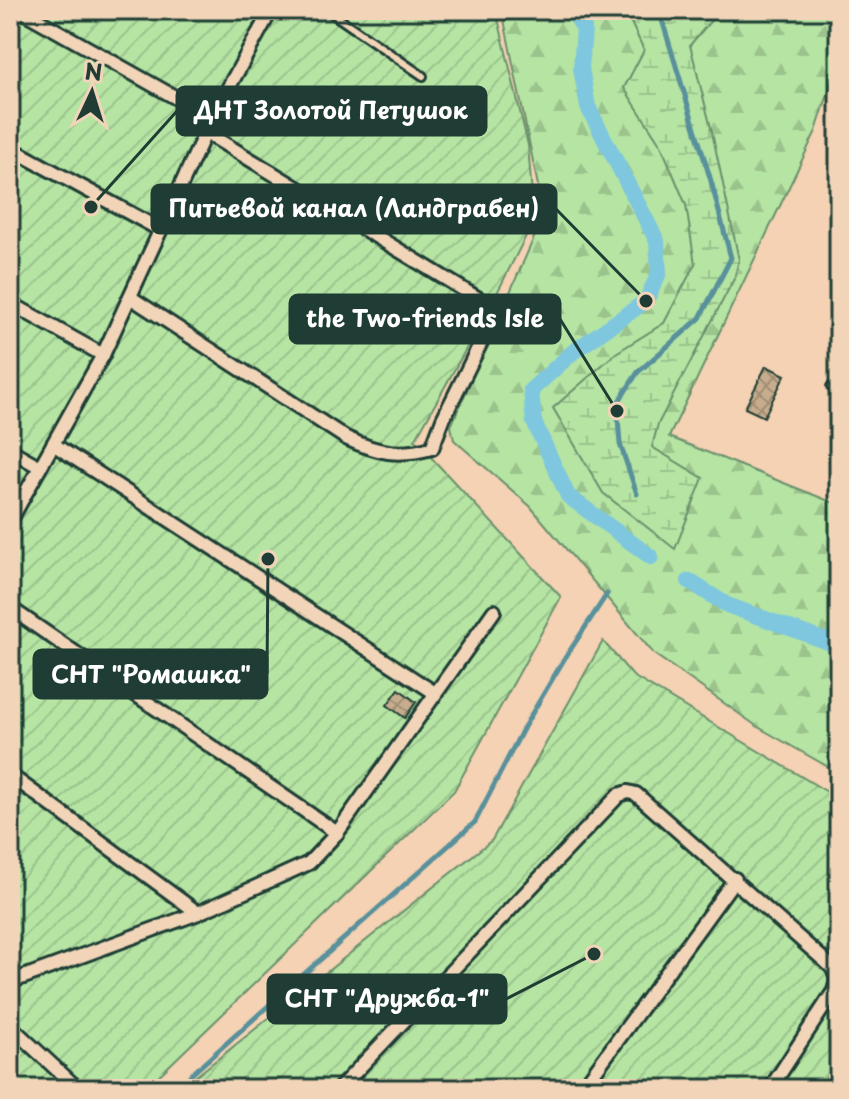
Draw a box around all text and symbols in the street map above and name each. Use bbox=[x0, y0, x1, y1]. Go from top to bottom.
north arrow bbox=[52, 52, 132, 132]
text: N bbox=[84, 53, 103, 88]
callout: ДНТ Золотой Петушок bbox=[177, 87, 486, 135]
text: ДНТ Золотой Петушок bbox=[193, 91, 468, 127]
callout: Питьевой канал (Ландграбен) bbox=[152, 185, 556, 233]
text: Питьевой канал (Ландграбен) bbox=[169, 189, 539, 225]
callout: the Two-friends Isle bbox=[290, 295, 560, 343]
text: the Two-friends Isle bbox=[306, 299, 545, 335]
callout: СНТ "Ромашка" bbox=[34, 650, 267, 698]
text: СНТ "Ромашка" bbox=[51, 655, 251, 691]
callout: СНТ "Дружба-1" bbox=[268, 975, 506, 1023]
text: СНТ "Дружба-1" bbox=[284, 979, 490, 1015]

